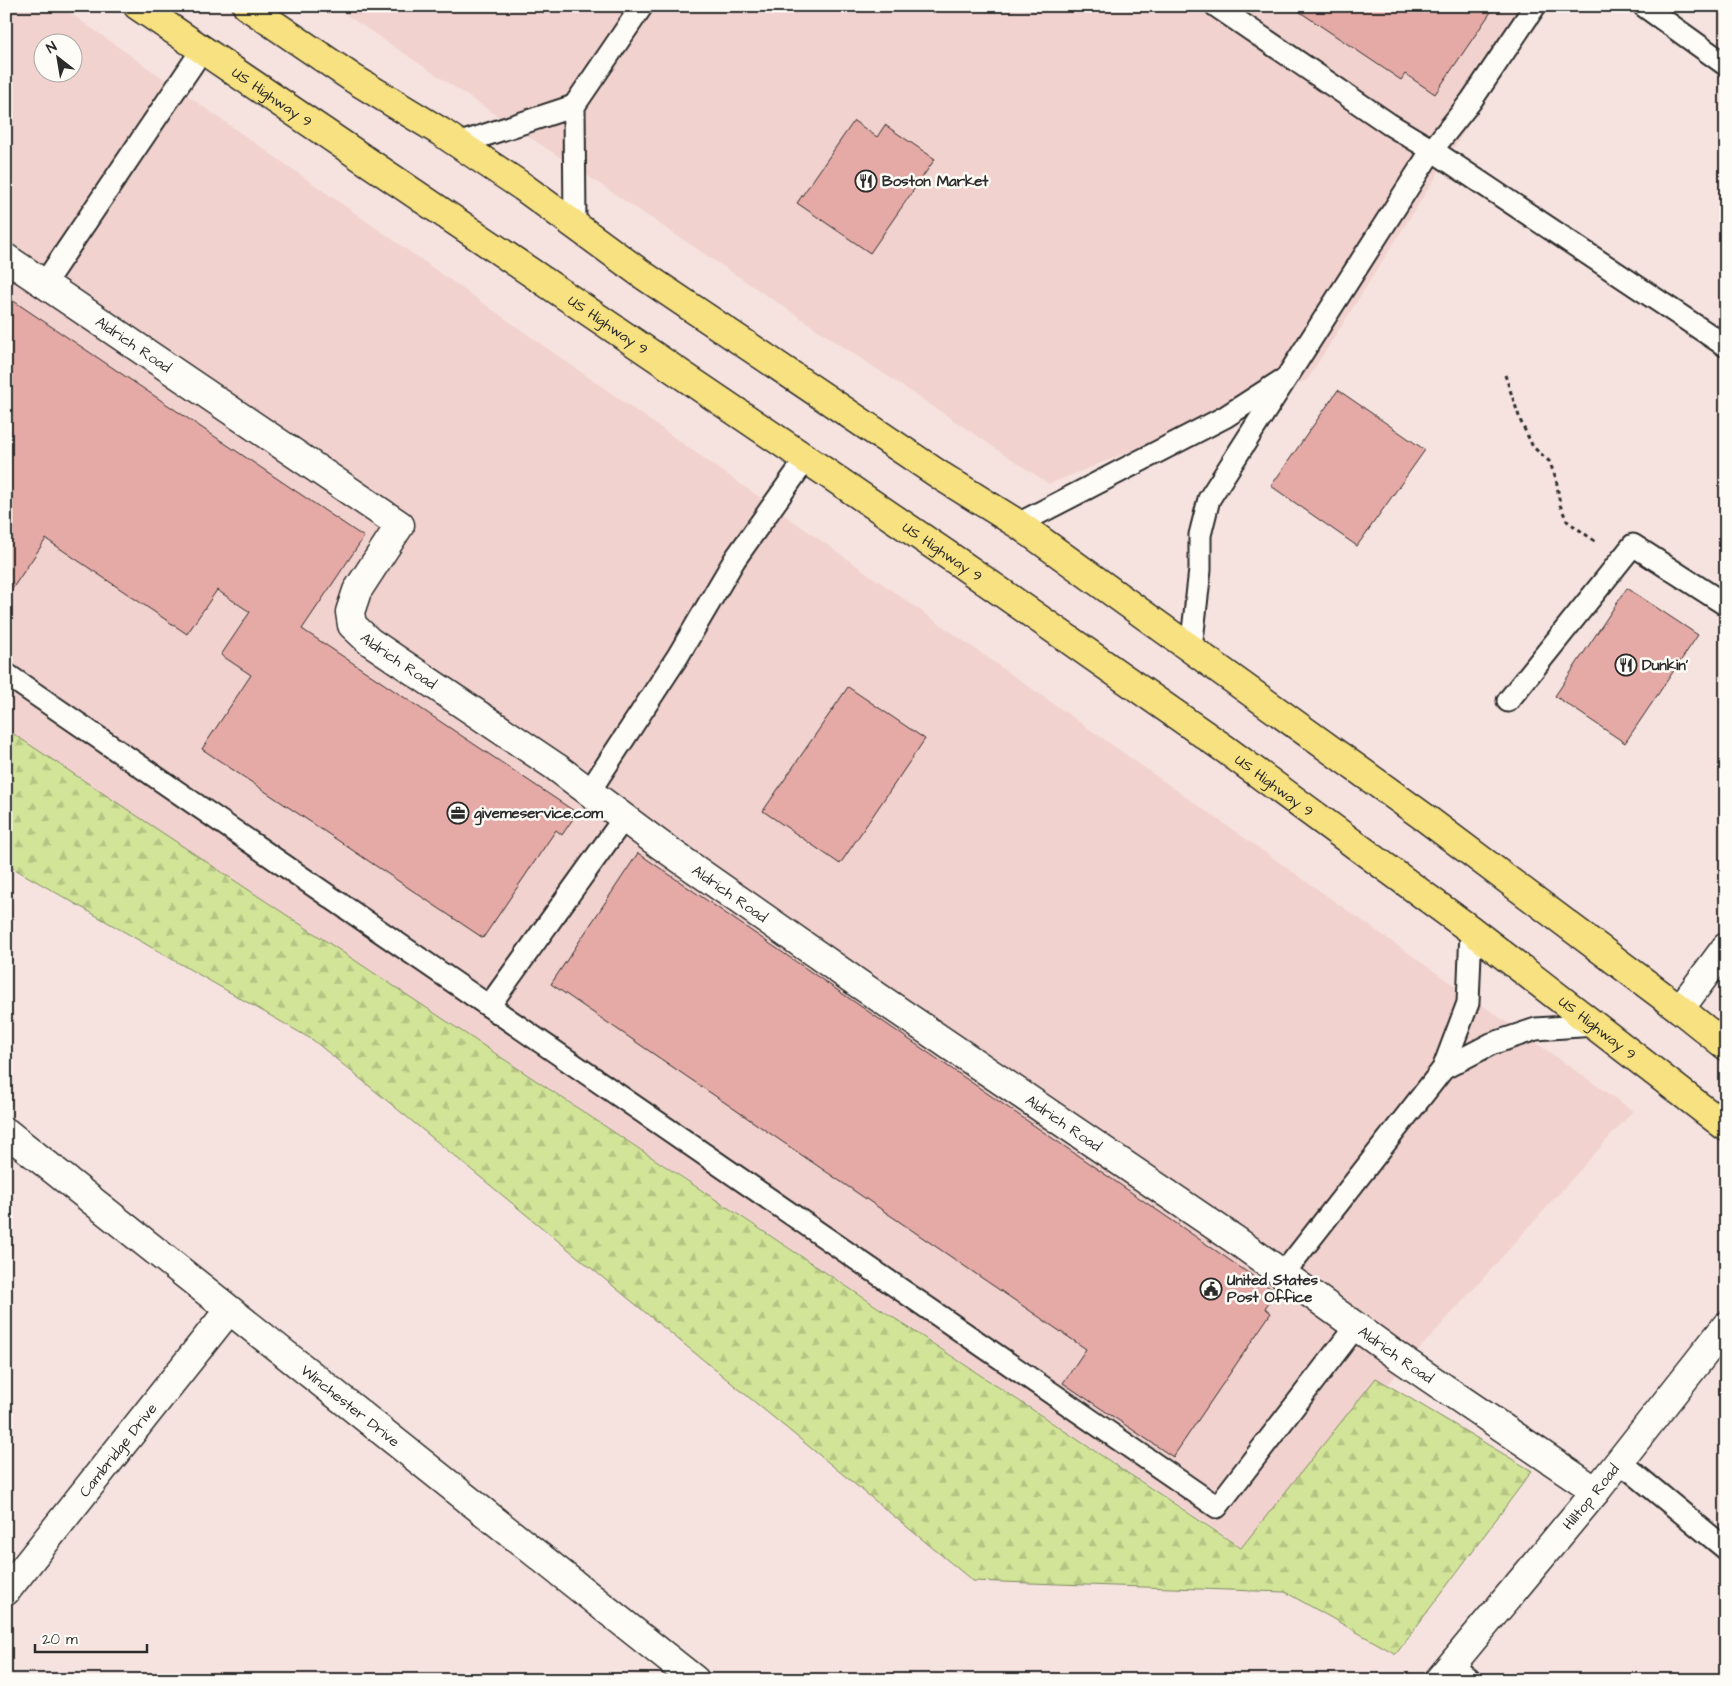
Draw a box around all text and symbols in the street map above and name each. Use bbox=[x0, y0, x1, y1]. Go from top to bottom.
north arrow bbox=[32, 32, 82, 82]
text: N bbox=[43, 37, 61, 59]
street label: US Highway 9 bbox=[228, 62, 317, 132]
restaurant icon: Boston Market bbox=[854, 169, 878, 193]
place label: Boston Market bbox=[882, 171, 989, 192]
street label: US Highway 9 bbox=[564, 290, 653, 360]
street label: Aldrich Road bbox=[91, 311, 176, 378]
street label: US Highway 9 bbox=[898, 517, 987, 587]
street label: Aldrich Road bbox=[356, 628, 441, 694]
restaurant icon: Dunkin' bbox=[1614, 653, 1638, 677]
place label: Dunkin' bbox=[1642, 655, 1689, 676]
street label: US Highway 9 bbox=[1231, 749, 1318, 821]
office icon: givemeservice.com bbox=[446, 801, 470, 825]
place label: givemeservice.com bbox=[474, 803, 603, 826]
street label: Aldrich Road bbox=[688, 860, 772, 928]
street label: US Highway 9 bbox=[1554, 991, 1641, 1065]
street label: Aldrich Road bbox=[1021, 1090, 1106, 1157]
place label: United States Post Office bbox=[1227, 1270, 1319, 1308]
public building icon: United States Post Office bbox=[1199, 1277, 1223, 1301]
street label: Aldrich Road bbox=[1354, 1321, 1438, 1388]
street label: Winchester Drive bbox=[296, 1360, 404, 1452]
street label: Cambridge Drive bbox=[74, 1399, 162, 1501]
street label: Hilltop Road bbox=[1558, 1459, 1624, 1534]
scale bar bbox=[35, 1621, 148, 1653]
text: 20 m bbox=[42, 1629, 78, 1650]

